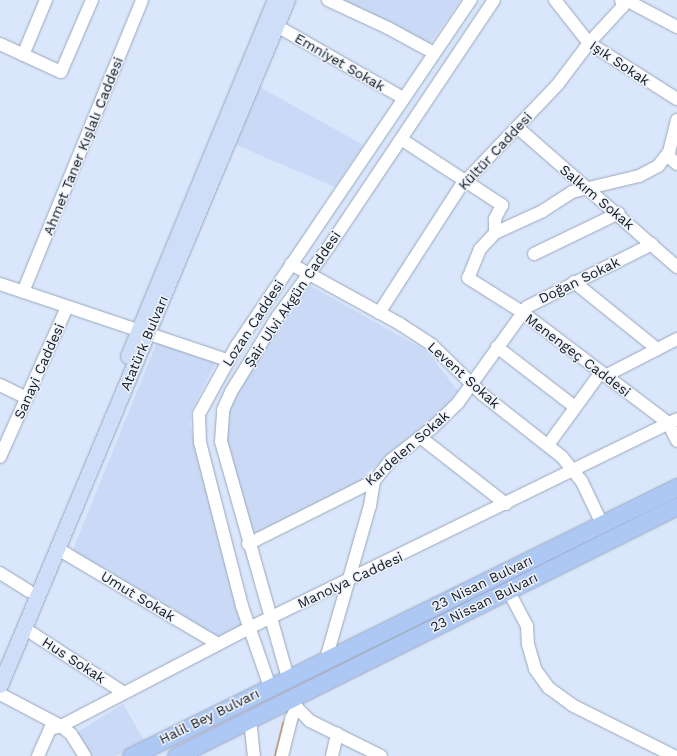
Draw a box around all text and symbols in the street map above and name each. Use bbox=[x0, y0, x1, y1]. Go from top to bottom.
street label: Emniyet Sokak bbox=[292, 29, 388, 95]
street label: Işık Sokak bbox=[587, 37, 653, 89]
street label: Ahmet Taner Kışlalı Caddesi bbox=[39, 54, 127, 238]
street label: Kültür Caddesi bbox=[455, 108, 535, 194]
street label: Salkım Sokak bbox=[556, 161, 638, 233]
street label: Şair Ulvi Akgün Caddesi bbox=[240, 227, 344, 371]
street label: Doğan Sokak bbox=[536, 253, 622, 307]
street label: Lozan Caddesi bbox=[219, 277, 287, 369]
street label: Atatürk Bulvarı bbox=[116, 293, 172, 393]
street label: Menengeç Caddesi bbox=[522, 310, 634, 400]
street label: Sanayi Caddesi bbox=[10, 321, 68, 421]
street label: Levent Sokak bbox=[424, 338, 504, 412]
street label: Kardelen Sokak bbox=[361, 407, 453, 489]
street label: Manolya Caddesi bbox=[294, 548, 406, 612]
street label: 23 Nisan Bulvarı bbox=[429, 551, 535, 615]
street label: Umut Sokak bbox=[98, 567, 178, 625]
street label: 23 Nissan Bulvarı bbox=[428, 569, 540, 635]
street label: Hus Sokak bbox=[39, 633, 109, 687]
street label: Halil Bey Bulvarı bbox=[156, 684, 262, 748]

